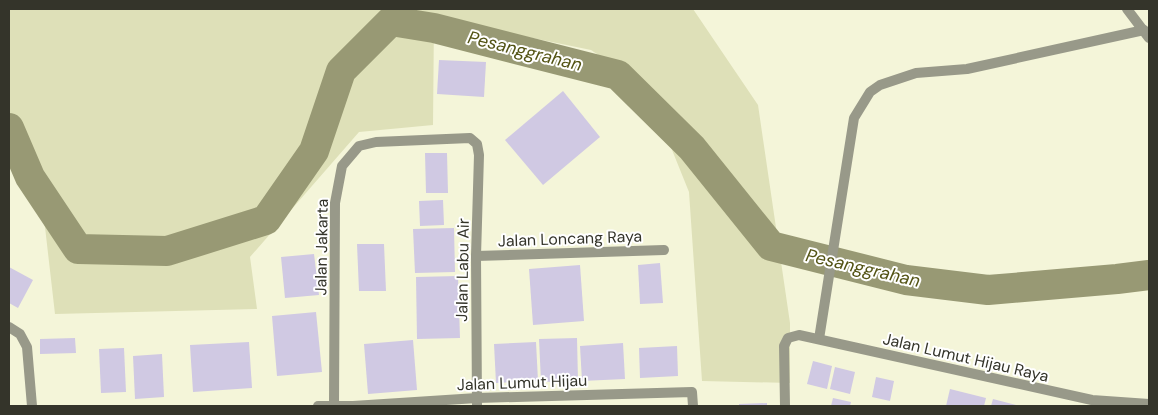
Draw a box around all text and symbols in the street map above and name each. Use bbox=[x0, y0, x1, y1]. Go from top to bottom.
water label: Pesanggrahan bbox=[465, 25, 585, 77]
street label: Jalan Jakarta bbox=[310, 198, 333, 296]
street label: Jalan Labu Air bbox=[451, 218, 474, 322]
street label: Jalan Loncang Raya bbox=[498, 225, 642, 252]
water label: Pesanggrahan bbox=[803, 243, 923, 293]
street label: Jalan Lumut Hijau Raya bbox=[881, 328, 1051, 387]
street label: Jalan Lumut Hijau bbox=[456, 370, 588, 395]

